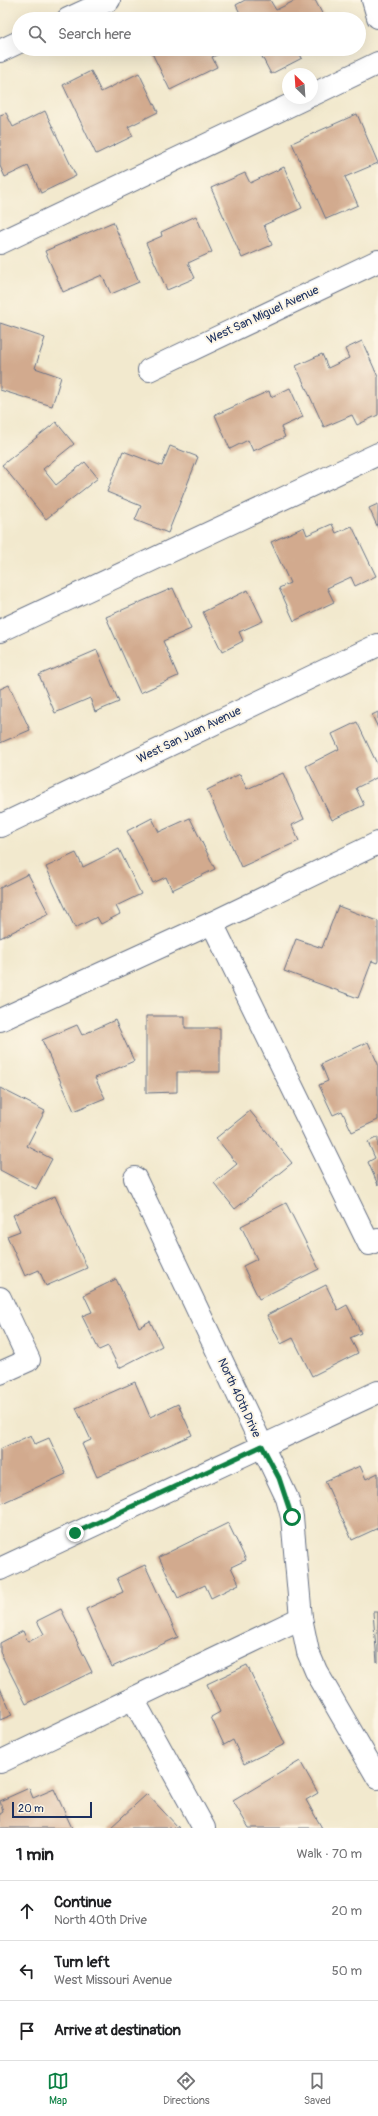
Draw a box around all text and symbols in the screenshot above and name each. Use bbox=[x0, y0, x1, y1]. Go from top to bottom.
search box bbox=[12, 12, 366, 56]
icon: search bbox=[26, 23, 48, 45]
text: Search here bbox=[58, 25, 131, 44]
north arrow bbox=[282, 68, 318, 104]
street label: West San Miguel Avenue bbox=[205, 282, 321, 348]
street label: West San Juan Avenue bbox=[135, 703, 244, 767]
street label: North 40th Drive bbox=[214, 1356, 264, 1440]
route start bbox=[283, 1508, 301, 1526]
route end bbox=[66, 1524, 84, 1542]
scale bar bbox=[12, 1800, 92, 1819]
text: 20 m bbox=[18, 1802, 44, 1815]
text: 1 min bbox=[16, 1844, 54, 1865]
text: Walk · 70 m bbox=[296, 1846, 362, 1862]
text: Continue bbox=[54, 1893, 112, 1912]
icon: ahead bbox=[16, 1900, 38, 1922]
text: 20 m bbox=[331, 1903, 362, 1919]
text: North 40th Drive bbox=[54, 1912, 147, 1928]
text: Turn left bbox=[54, 1953, 110, 1972]
icon: left bbox=[16, 1960, 38, 1982]
text: 50 m bbox=[332, 1963, 362, 1979]
text: West Missouri Avenue bbox=[54, 1972, 172, 1988]
icon: arrive bbox=[16, 2020, 38, 2042]
text: Arrive at destination bbox=[54, 2021, 181, 2040]
tab: Map bbox=[47, 2070, 69, 2107]
tab: Directions bbox=[163, 2070, 210, 2107]
tab: Saved bbox=[304, 2070, 331, 2107]

